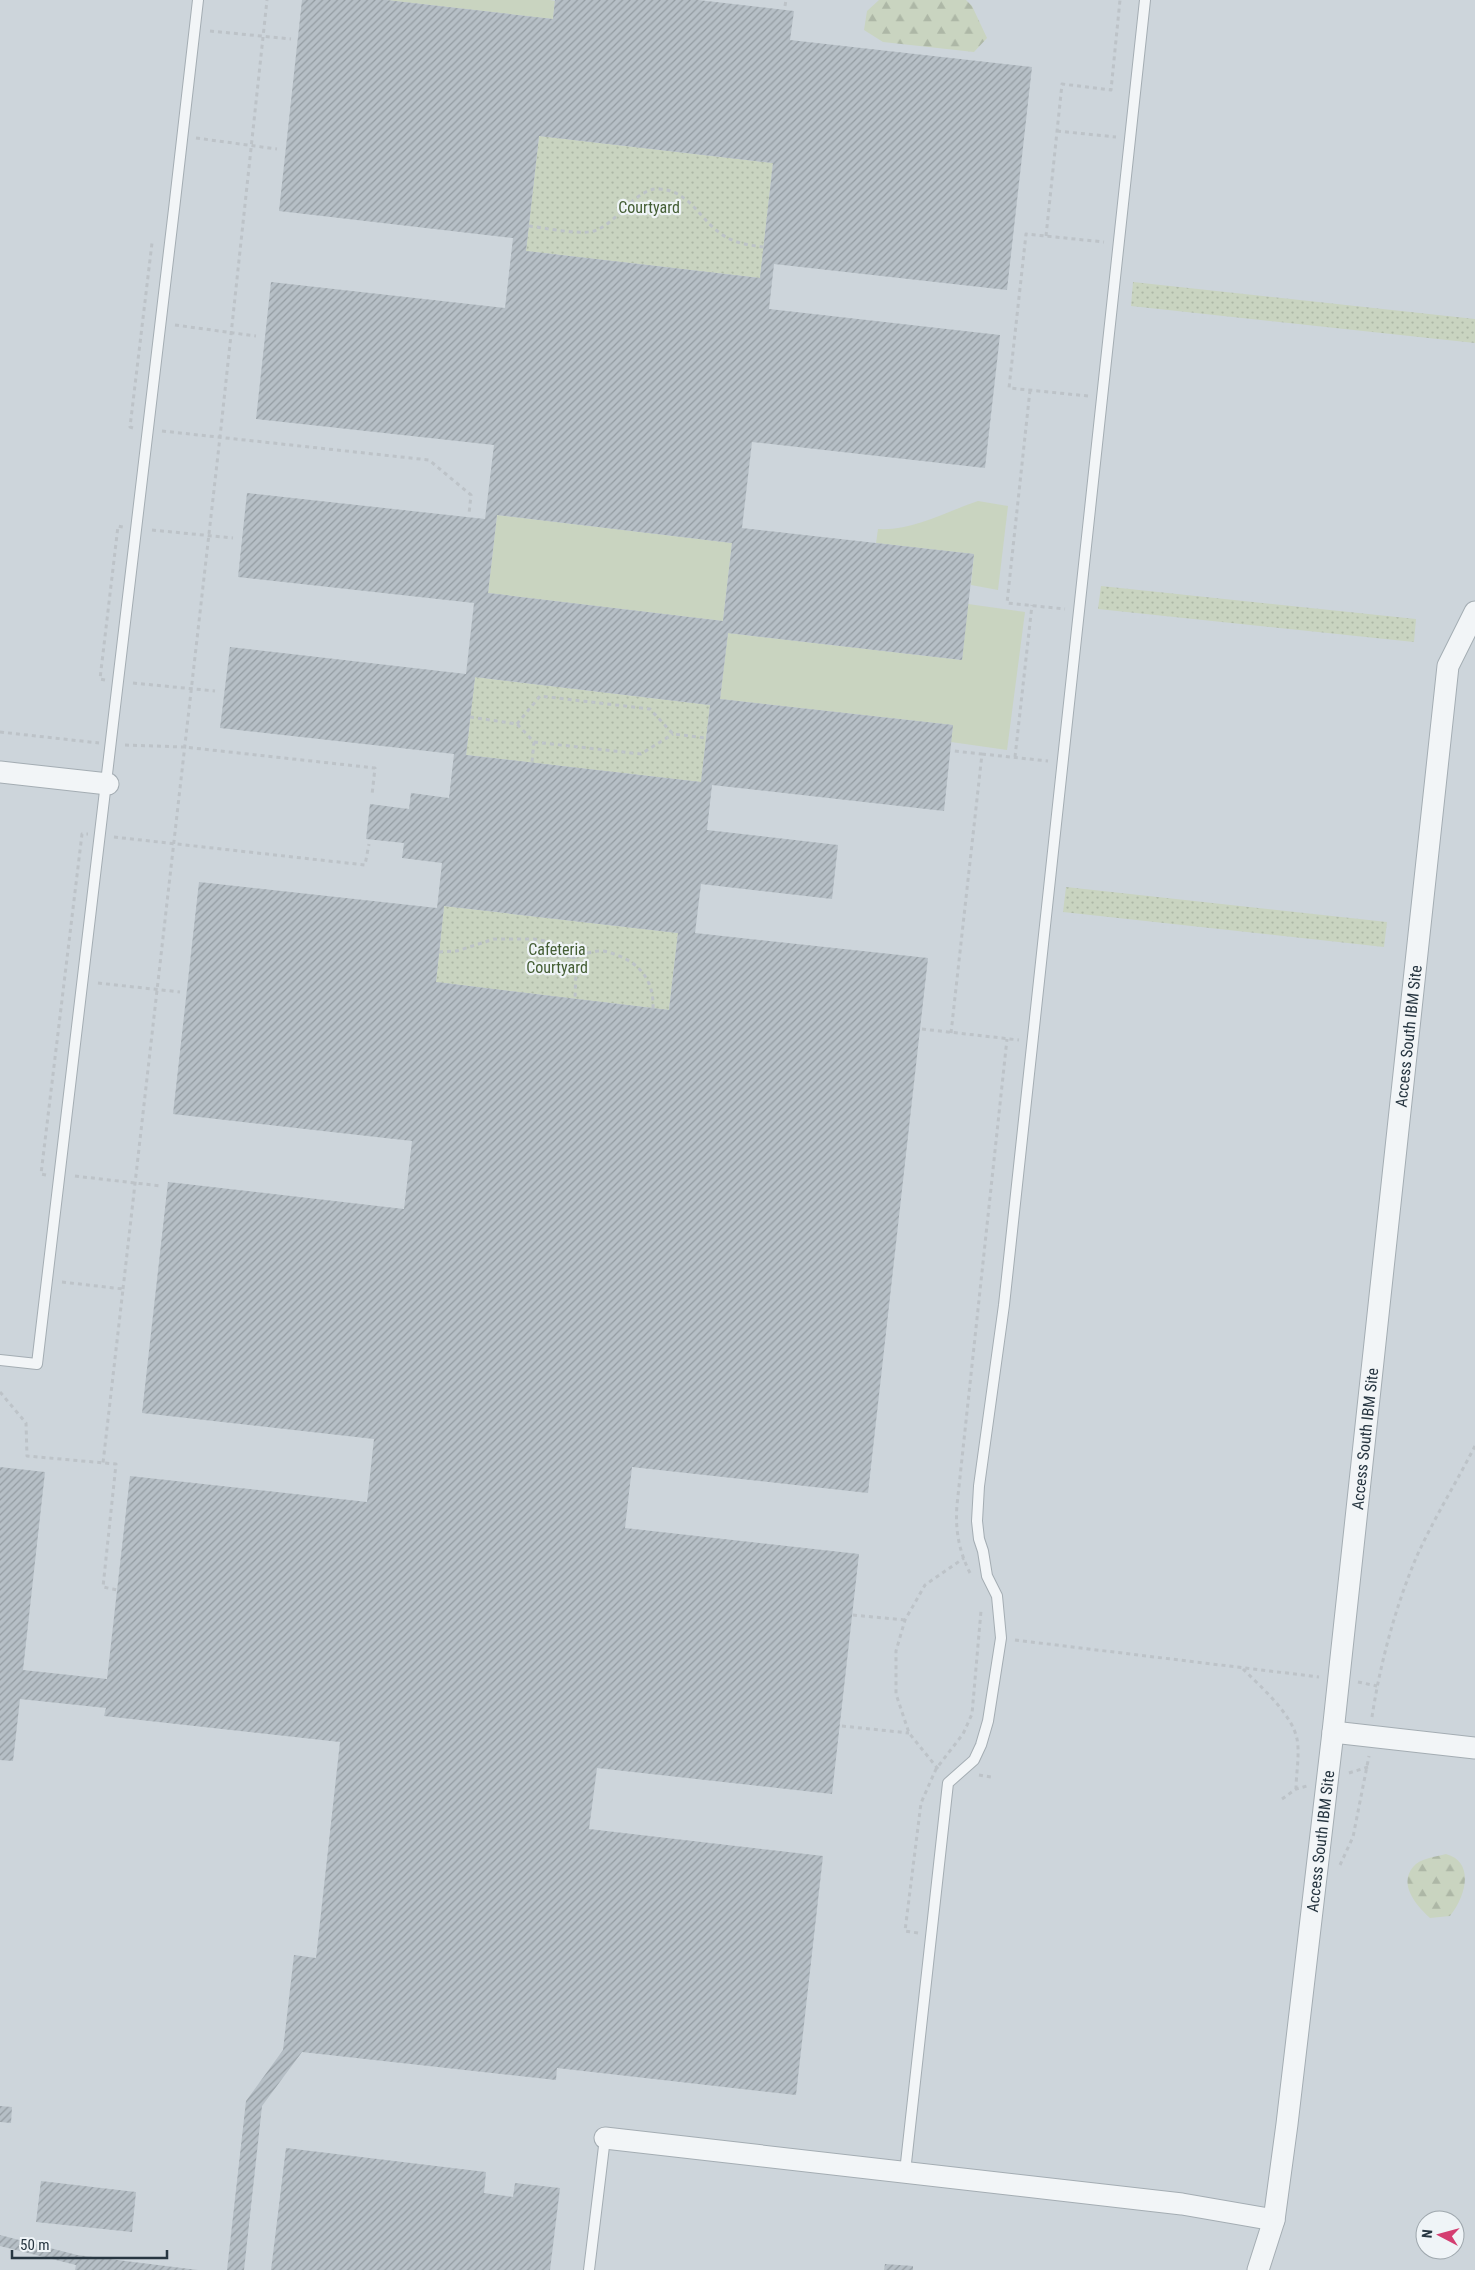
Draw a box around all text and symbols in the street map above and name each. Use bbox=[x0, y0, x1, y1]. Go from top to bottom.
park label: Courtyard bbox=[618, 198, 680, 217]
park label: Cafeteria Courtyard bbox=[526, 940, 588, 977]
street label: Access South IBM Site bbox=[1391, 964, 1426, 1108]
street label: Access South IBM Site bbox=[1348, 1367, 1382, 1511]
street label: Access South IBM Site bbox=[1303, 1769, 1338, 1913]
north arrow bbox=[1415, 2210, 1465, 2260]
scale bar bbox=[12, 2228, 168, 2260]
text: N bbox=[1419, 2229, 1435, 2239]
text: 50 m bbox=[20, 2236, 50, 2254]

